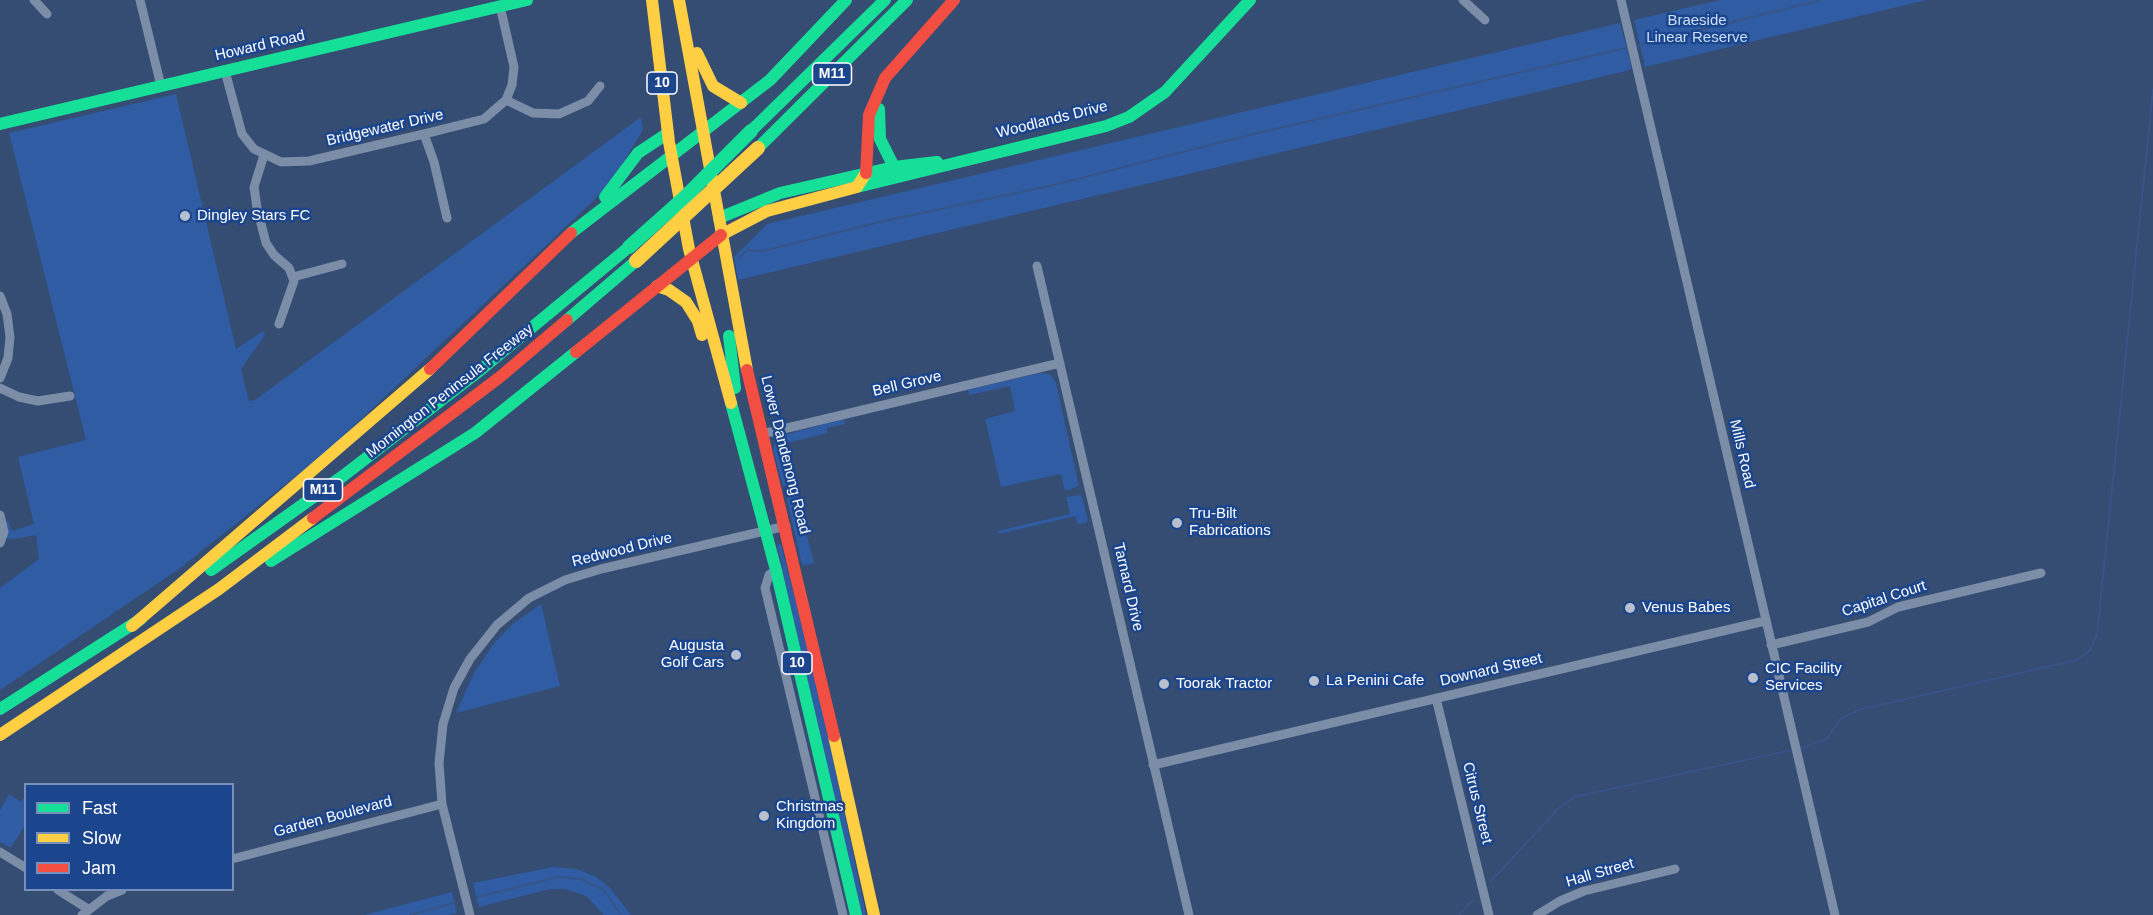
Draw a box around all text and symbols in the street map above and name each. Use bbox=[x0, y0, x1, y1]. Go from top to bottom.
park label: Braeside Linear Reserve bbox=[1646, 12, 1748, 47]
street label: Howard Road bbox=[213, 27, 307, 65]
road number: M11 bbox=[812, 63, 852, 85]
road number: 10 bbox=[647, 72, 677, 94]
street label: Woodlands Drive bbox=[995, 97, 1109, 143]
street label: Bridgewater Drive bbox=[325, 106, 445, 150]
place label: Dingley Stars FC bbox=[197, 207, 310, 225]
marker: Dingley Stars FC bbox=[178, 209, 192, 223]
street label: Mornington Peninsula Freeway bbox=[363, 320, 537, 462]
street label: Bell Grove bbox=[871, 367, 943, 401]
street label: Lower Dandenong Road bbox=[757, 374, 813, 536]
street label: Mills Road bbox=[1725, 418, 1759, 490]
road number: M11 bbox=[304, 479, 342, 501]
place label: Tru-Bilt Fabrications bbox=[1189, 505, 1271, 540]
marker: Tru-Bilt Fabrications bbox=[1170, 516, 1184, 530]
street label: Redwood Drive bbox=[570, 529, 674, 571]
street label: Tarnard Drive bbox=[1109, 541, 1147, 633]
street label: Capital Court bbox=[1840, 577, 1928, 621]
place label: Venus Babes bbox=[1642, 599, 1730, 617]
marker: Venus Babes bbox=[1623, 601, 1637, 615]
place label: Augusta Golf Cars bbox=[661, 637, 724, 672]
marker: Augusta Golf Cars bbox=[729, 648, 743, 662]
street label: Downard Street bbox=[1438, 650, 1544, 690]
road number: 10 bbox=[782, 652, 812, 674]
place label: CIC Facility Services bbox=[1765, 660, 1842, 695]
marker: CIC Facility Services bbox=[1746, 671, 1760, 685]
place label: La Penini Cafe bbox=[1326, 672, 1424, 690]
marker: La Penini Cafe bbox=[1307, 674, 1321, 688]
place label: Toorak Tractor bbox=[1176, 675, 1272, 693]
marker: Toorak Tractor bbox=[1157, 677, 1171, 691]
street label: Citrus Street bbox=[1458, 760, 1496, 846]
legend bbox=[24, 783, 234, 891]
street label: Garden Boulevard bbox=[272, 793, 394, 841]
text: Fast bbox=[82, 798, 117, 818]
place label: Christmas Kingdom bbox=[776, 798, 844, 833]
marker: Christmas Kingdom bbox=[757, 809, 771, 823]
text: Slow bbox=[82, 828, 121, 848]
street label: Hall Street bbox=[1564, 855, 1636, 891]
text: Jam bbox=[82, 858, 116, 878]

